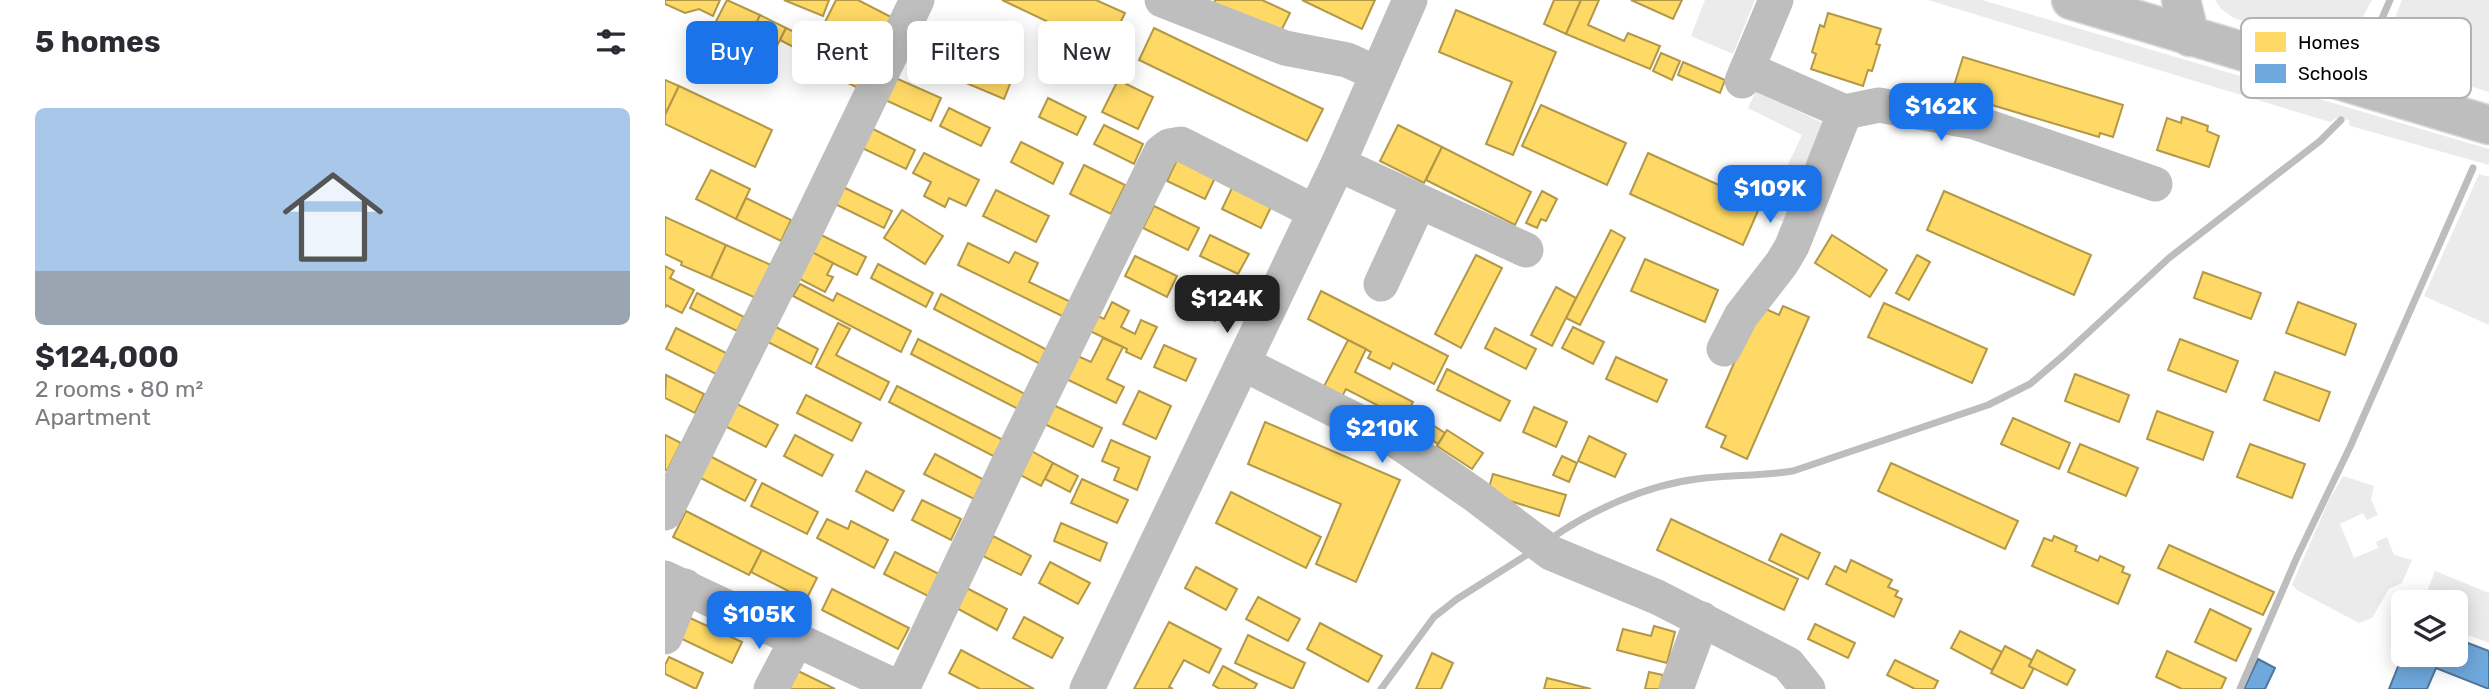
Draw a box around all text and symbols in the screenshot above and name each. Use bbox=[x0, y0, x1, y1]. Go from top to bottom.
legend bbox=[2241, 18, 2471, 98]
chip: Buy bbox=[686, 21, 778, 84]
chip: Rent bbox=[792, 21, 893, 84]
chip: Filters bbox=[907, 21, 1024, 84]
chip: New bbox=[1038, 21, 1135, 84]
icon: filters bbox=[592, 23, 630, 61]
text: 5 homes bbox=[35, 24, 161, 60]
text: Homes bbox=[2298, 31, 2360, 54]
text: Schools bbox=[2298, 62, 2368, 85]
pin: $162K bbox=[1892, 83, 1990, 143]
text: $162K bbox=[1905, 92, 1977, 120]
icon: home bbox=[270, 154, 396, 280]
pin: $109K bbox=[1721, 166, 1819, 225]
text: $109K bbox=[1734, 174, 1806, 202]
pin: $124K bbox=[1178, 276, 1276, 335]
text: $124K bbox=[1191, 284, 1263, 312]
text: $124,000 bbox=[35, 339, 179, 375]
text: 2 rooms · 80 m² bbox=[35, 375, 203, 403]
text: Apartment bbox=[35, 403, 151, 431]
pin: $210K bbox=[1333, 406, 1431, 465]
text: $210K bbox=[1346, 414, 1418, 442]
map controls bbox=[2391, 590, 2468, 667]
button: layers bbox=[2391, 590, 2468, 667]
pin: $105K bbox=[710, 592, 808, 651]
text: $105K bbox=[723, 600, 795, 628]

